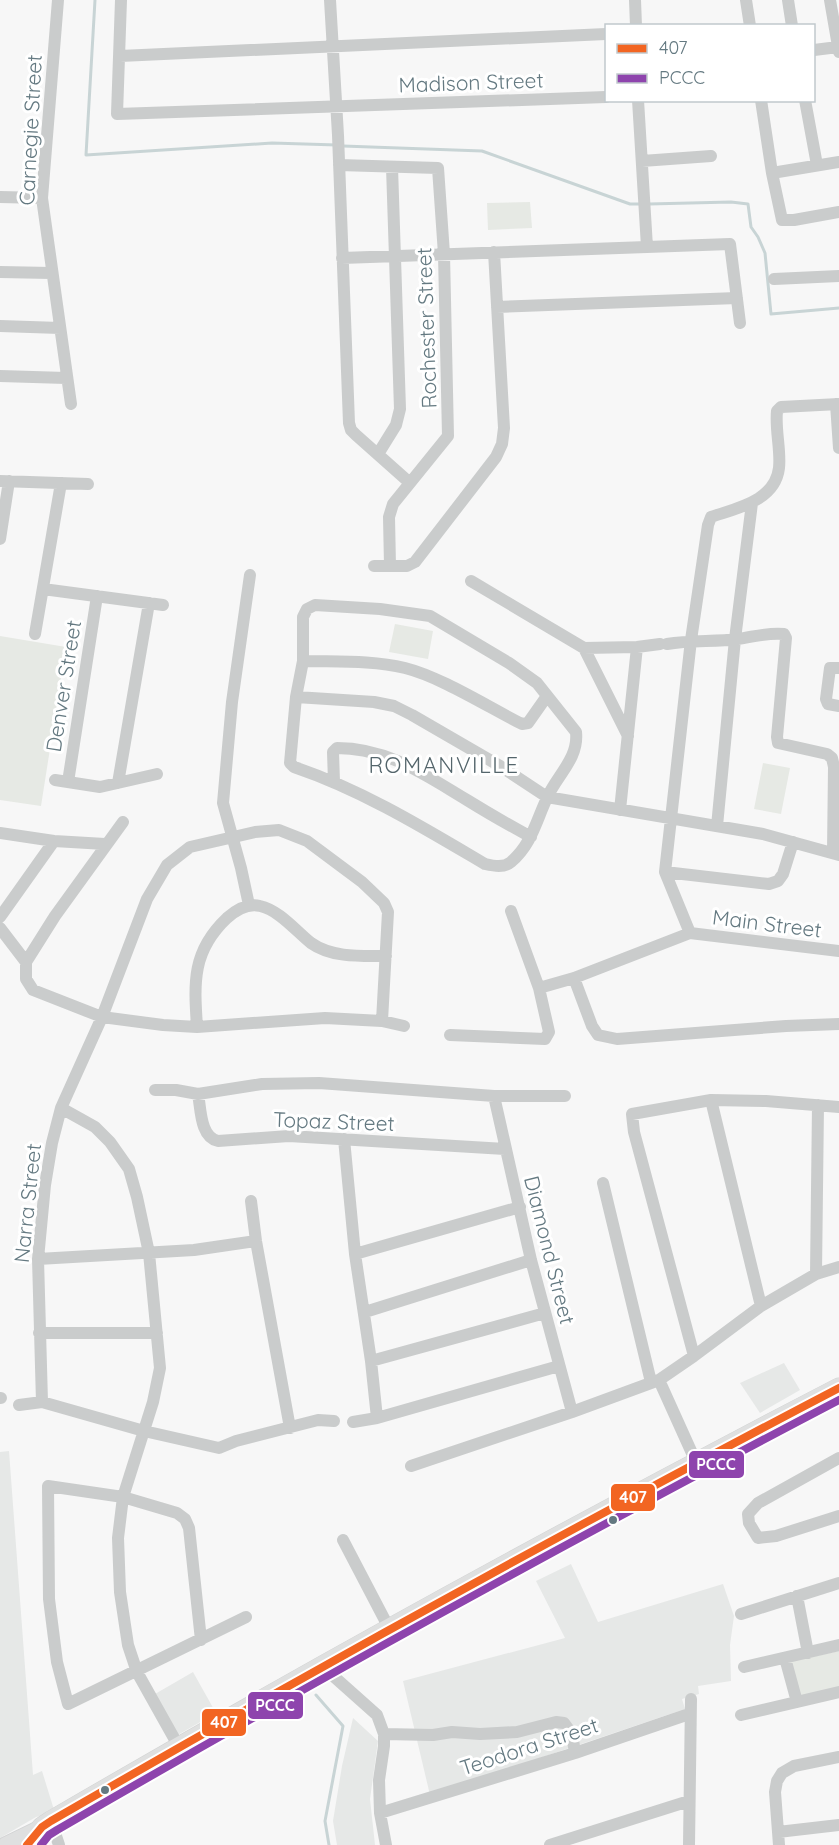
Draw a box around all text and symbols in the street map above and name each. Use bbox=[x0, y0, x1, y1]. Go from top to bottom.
legend bbox=[605, 24, 815, 102]
text: 407 bbox=[659, 36, 687, 59]
street label: Carnegie Street bbox=[13, 54, 47, 206]
street label: Madison Street bbox=[398, 66, 544, 98]
text: PCCC bbox=[659, 66, 705, 89]
street label: Rochester Street bbox=[410, 247, 442, 409]
street label: Denver Street bbox=[40, 618, 86, 754]
district label: ROMANVILLE bbox=[369, 751, 519, 779]
street label: Main Street bbox=[711, 903, 823, 943]
street label: Topaz Street bbox=[273, 1106, 395, 1136]
street label: Narra Street bbox=[8, 1142, 46, 1264]
street label: Diamond Street bbox=[519, 1173, 581, 1327]
line badge: PCCC bbox=[688, 1450, 745, 1479]
text: PCCC bbox=[696, 1454, 736, 1474]
line badge: 407 bbox=[610, 1483, 656, 1512]
text: 407 bbox=[619, 1487, 647, 1507]
unlabelled marker bbox=[607, 1514, 619, 1526]
line badge: PCCC bbox=[247, 1691, 304, 1720]
text: PCCC bbox=[255, 1695, 295, 1715]
line badge: 407 bbox=[201, 1708, 247, 1737]
street label: Teodora Street bbox=[457, 1711, 601, 1781]
text: 407 bbox=[210, 1712, 238, 1732]
unlabelled marker bbox=[99, 1784, 111, 1796]

